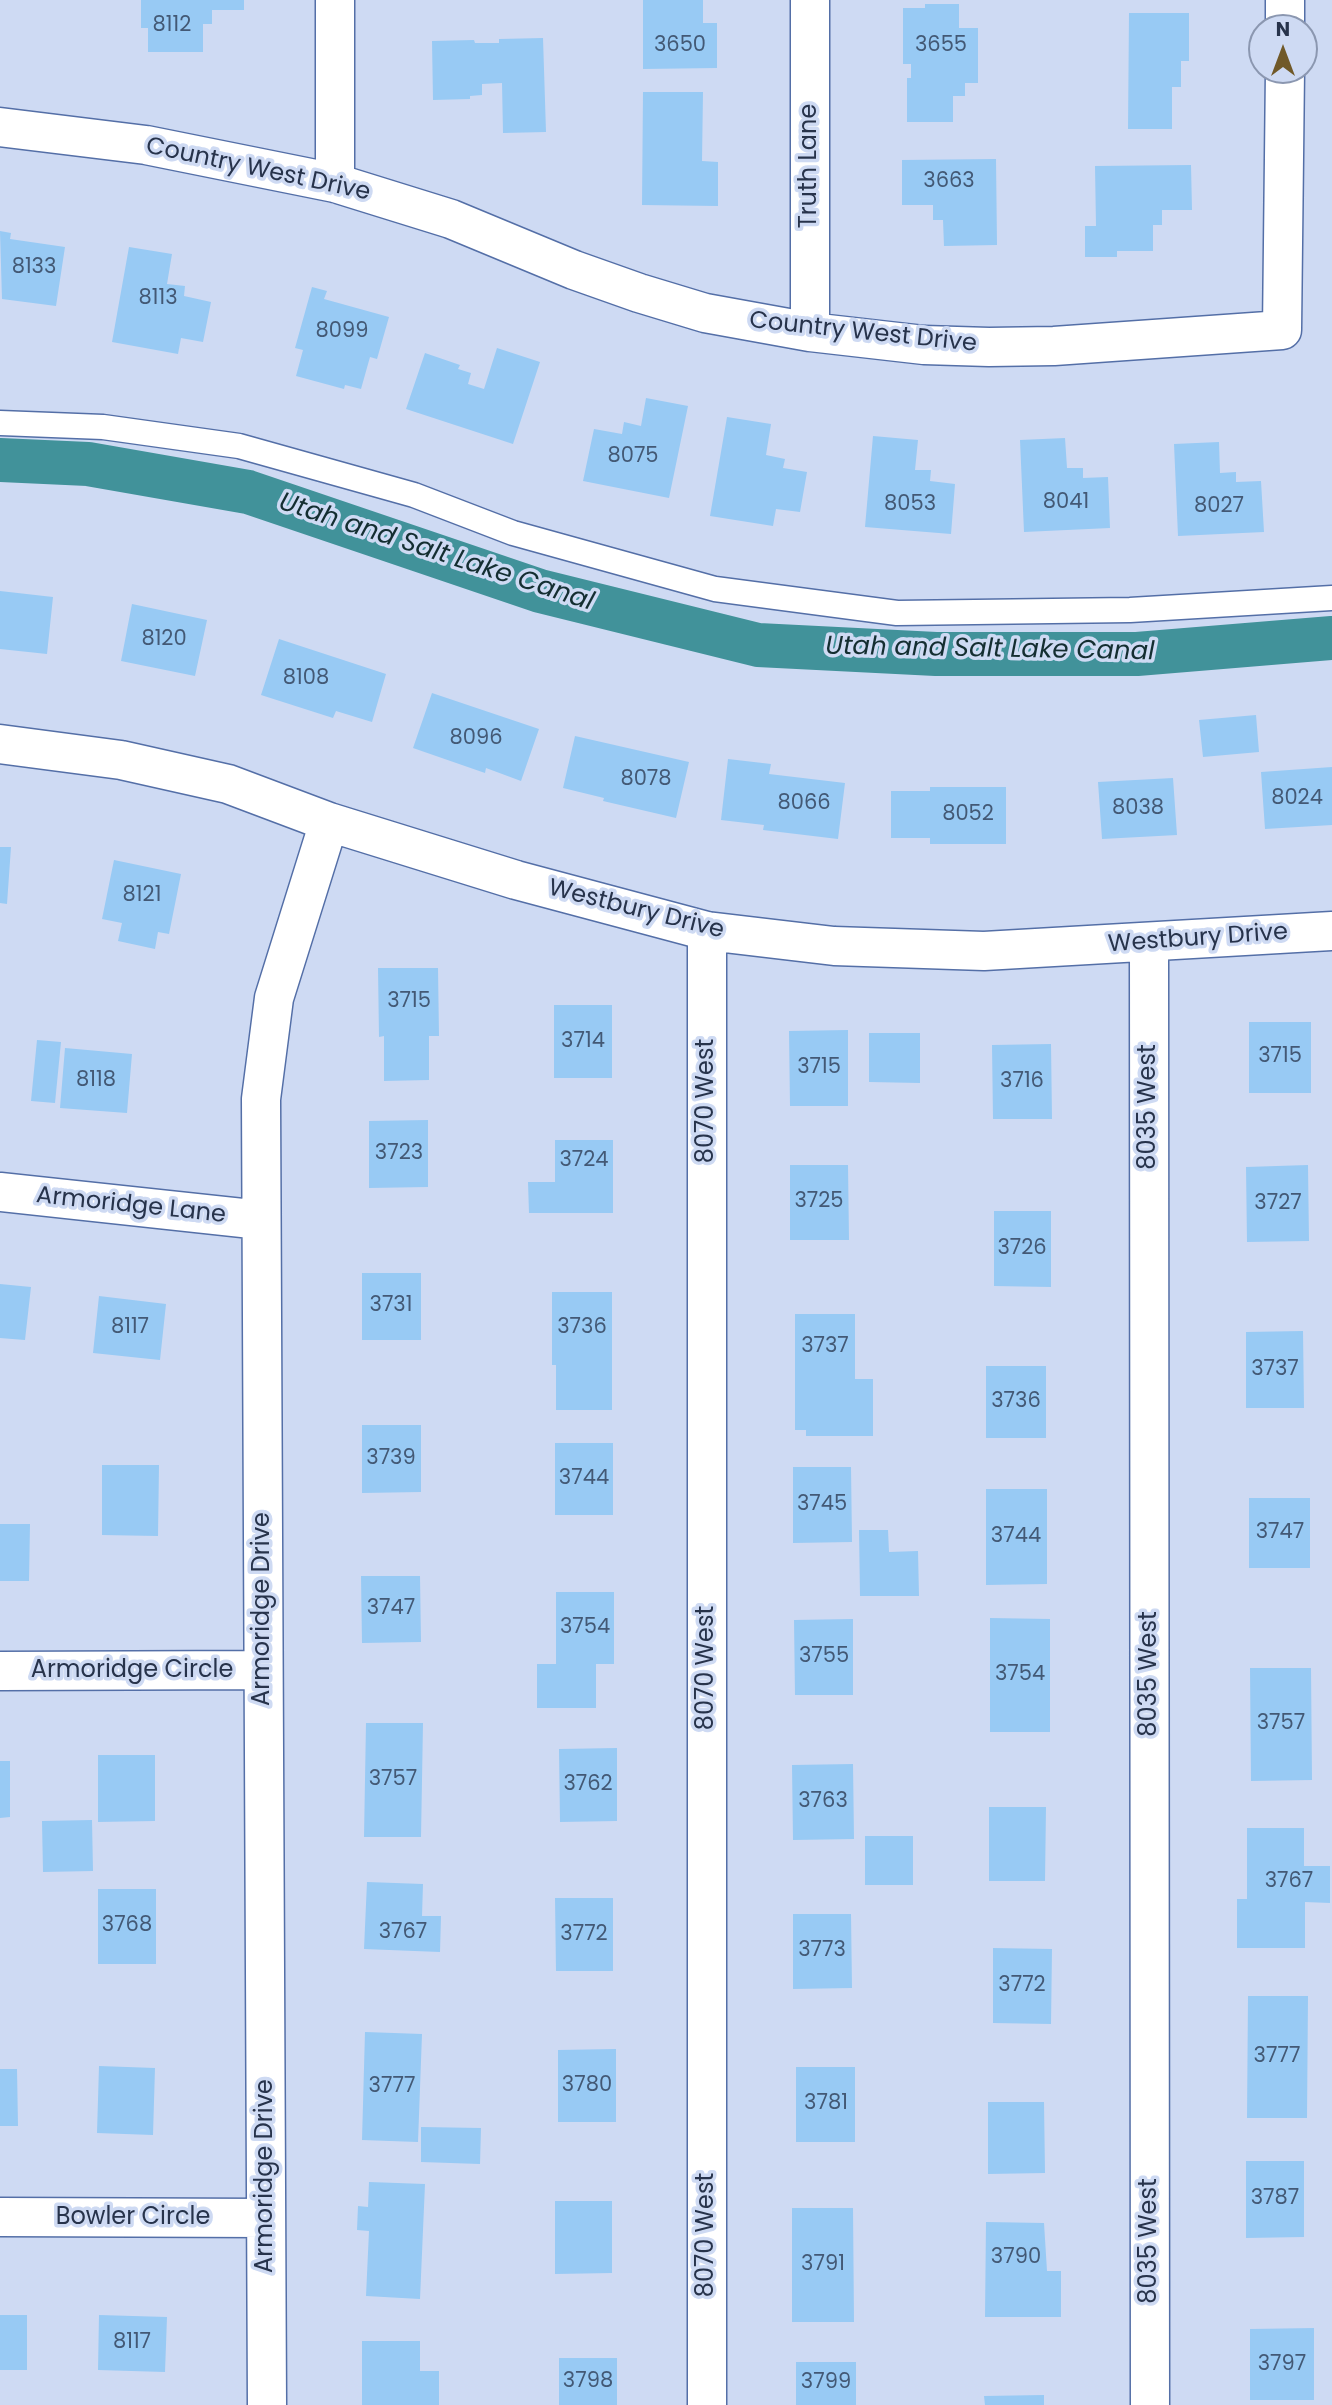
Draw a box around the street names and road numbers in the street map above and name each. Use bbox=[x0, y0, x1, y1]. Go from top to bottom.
street label: Truth Lane bbox=[796, 104, 824, 228]
street label: Country West Drive bbox=[143, 132, 373, 208]
street label: Country West Drive bbox=[748, 307, 978, 359]
street label: Westbury Drive bbox=[545, 874, 727, 946]
street label: Westbury Drive bbox=[1107, 918, 1289, 960]
street label: 8070 West bbox=[693, 1039, 721, 1163]
street label: 8035 West bbox=[1135, 1044, 1163, 1170]
street label: Armoridge Lane bbox=[35, 1182, 227, 1230]
street label: Armoridge Drive bbox=[249, 1512, 277, 1706]
street label: 8070 West bbox=[693, 1606, 721, 1730]
street label: 8035 West bbox=[1136, 1611, 1164, 1737]
street label: Armoridge Circle bbox=[31, 1657, 233, 1685]
street label: Armoridge Drive bbox=[252, 2079, 280, 2273]
street label: 8070 West bbox=[693, 2173, 721, 2297]
street label: 8035 West bbox=[1136, 2178, 1164, 2304]
street label: Bowler Circle bbox=[56, 2204, 210, 2232]

